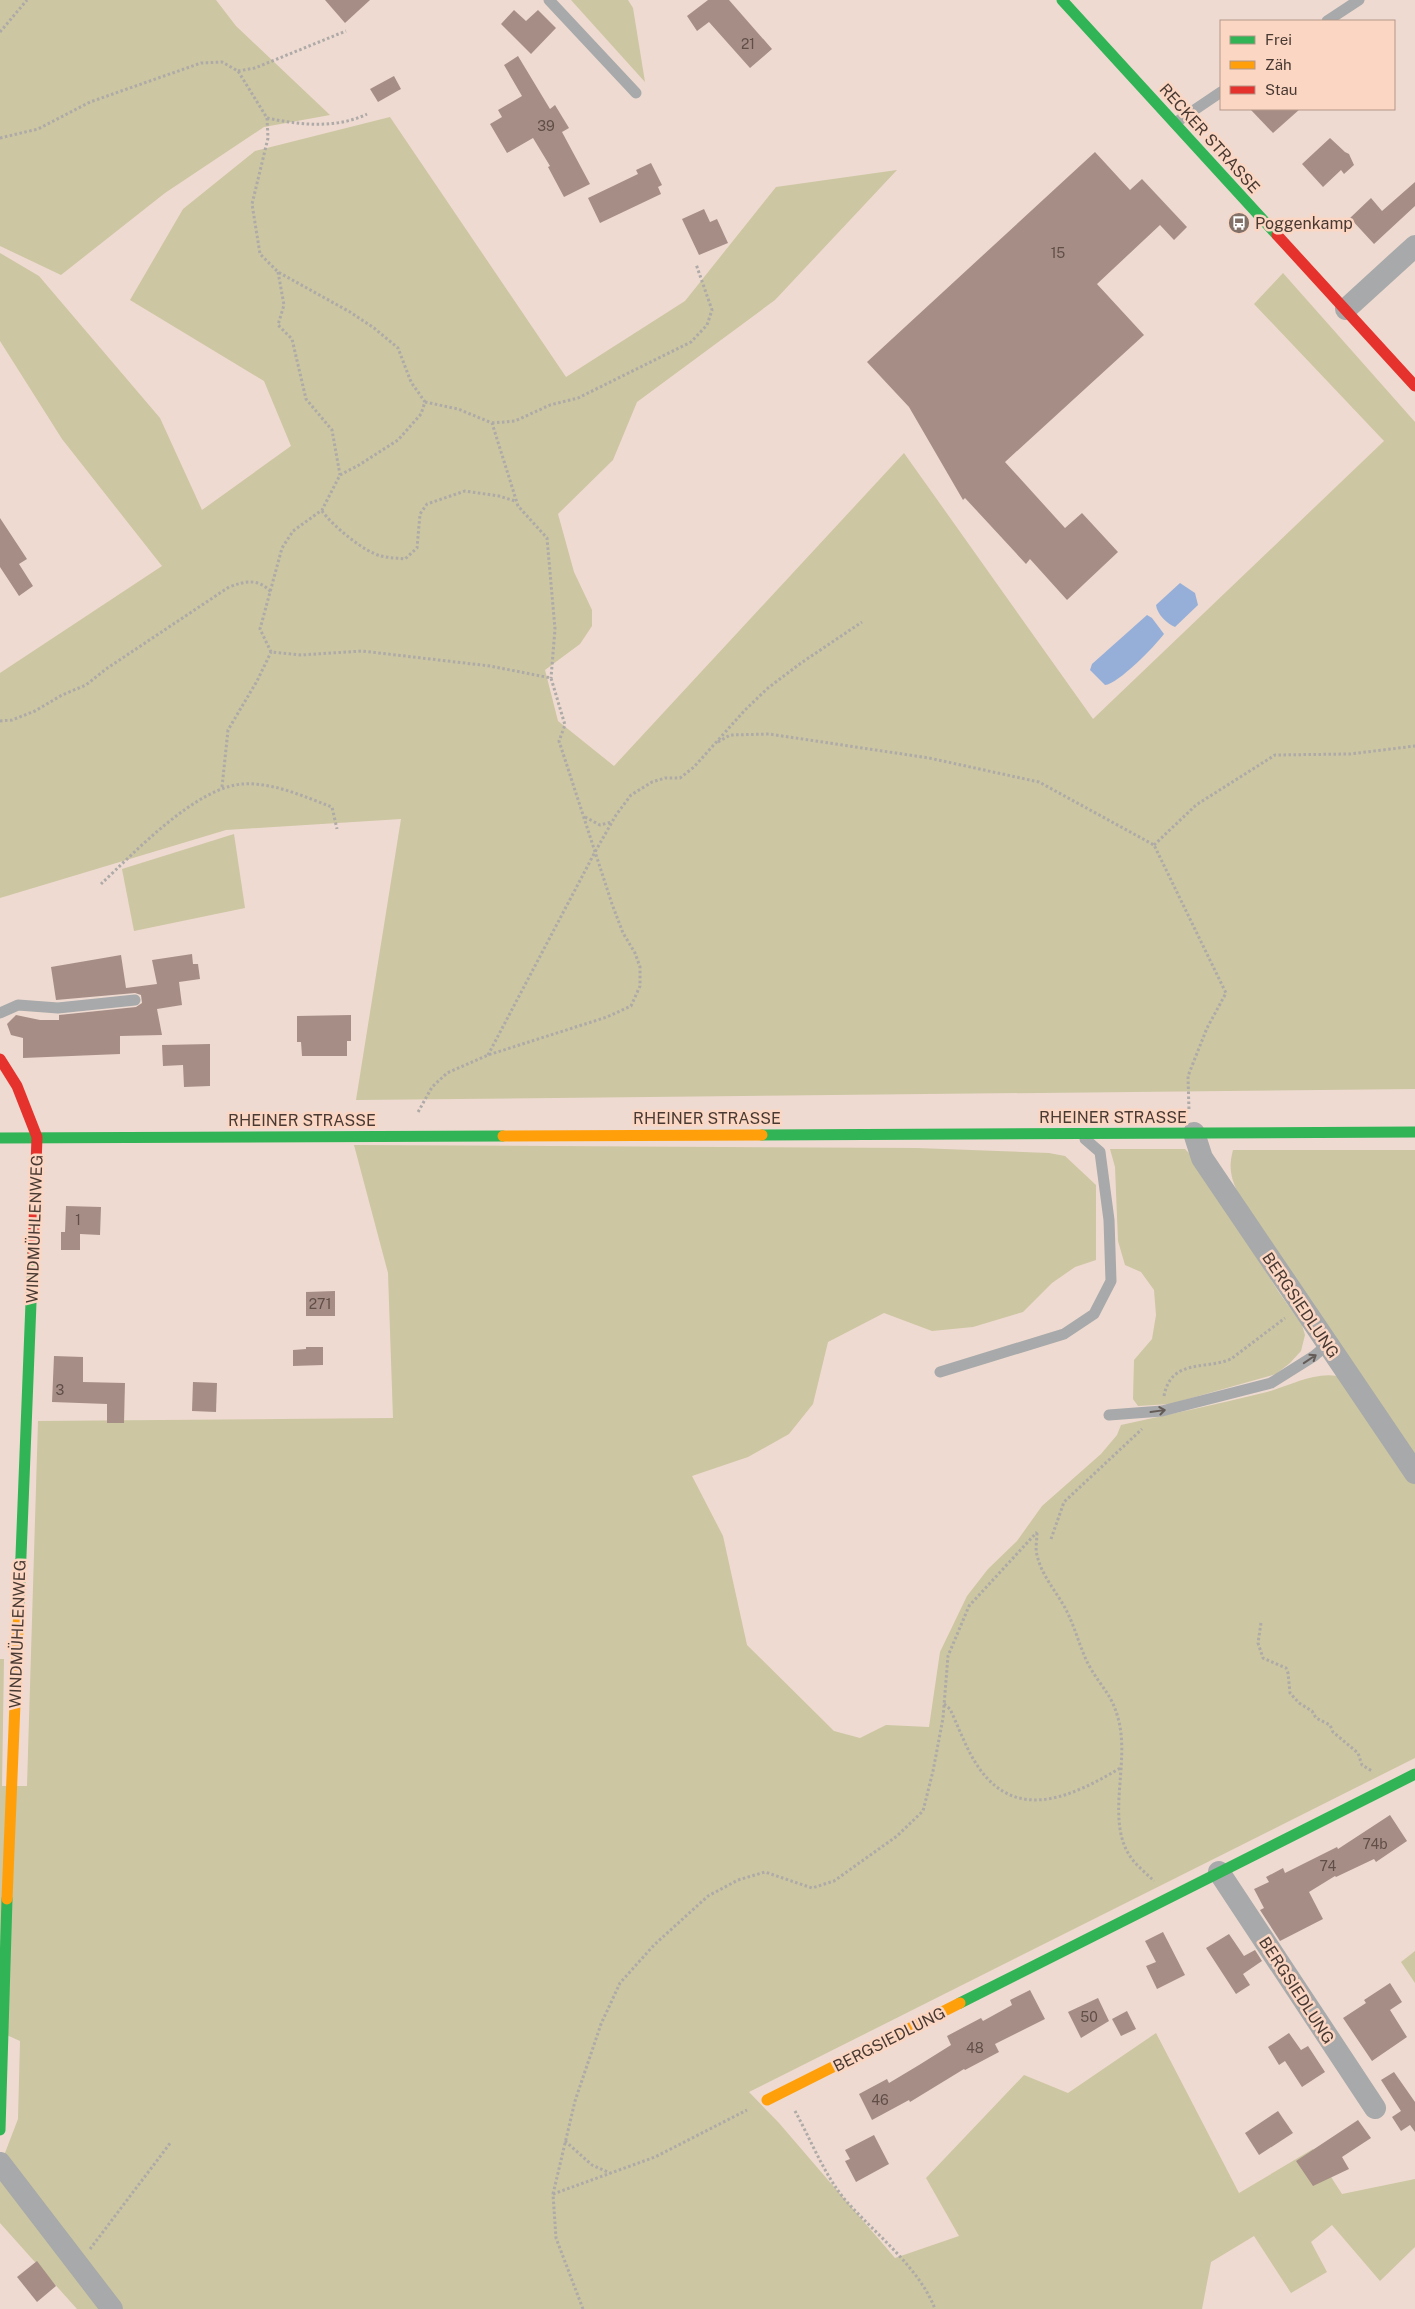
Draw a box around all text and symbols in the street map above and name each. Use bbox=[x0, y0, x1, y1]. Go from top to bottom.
legend bbox=[1220, 20, 1395, 110]
text: Frei bbox=[1265, 31, 1292, 48]
house number: 21 bbox=[741, 36, 755, 52]
text: Zäh bbox=[1265, 56, 1292, 73]
street label: RECKER STRASSE bbox=[1155, 80, 1264, 197]
text: Stau bbox=[1265, 81, 1298, 98]
house number: 39 bbox=[537, 118, 555, 134]
bus stop icon: Poggenkamp bbox=[1227, 211, 1251, 235]
place label: Poggenkamp bbox=[1255, 214, 1353, 233]
house number: 15 bbox=[1051, 245, 1065, 261]
street label: RHEINER STRASSE bbox=[1039, 1108, 1187, 1127]
street label: RHEINER STRASSE bbox=[633, 1109, 781, 1128]
street label: RHEINER STRASSE bbox=[228, 1111, 376, 1130]
street label: WINDMÜHLENWEG bbox=[21, 1154, 47, 1304]
house number: 1 bbox=[75, 1212, 81, 1228]
street label: BERGSIEDLUNG bbox=[1258, 1249, 1343, 1362]
house number: 271 bbox=[309, 1296, 331, 1312]
one-way arrow bbox=[1302, 1354, 1316, 1364]
house number: 3 bbox=[56, 1382, 65, 1398]
one-way arrow bbox=[1149, 1406, 1165, 1416]
street label: WINDMÜHLENWEG bbox=[4, 1559, 30, 1709]
house number: 74b bbox=[1362, 1836, 1388, 1852]
house number: 74 bbox=[1320, 1858, 1337, 1874]
street label: BERGSIEDLUNG bbox=[1255, 1933, 1338, 2047]
street label: BERGSIEDLUNG bbox=[830, 2003, 949, 2076]
house number: 50 bbox=[1080, 2009, 1098, 2025]
house number: 48 bbox=[966, 2040, 984, 2056]
house number: 46 bbox=[871, 2092, 889, 2108]

